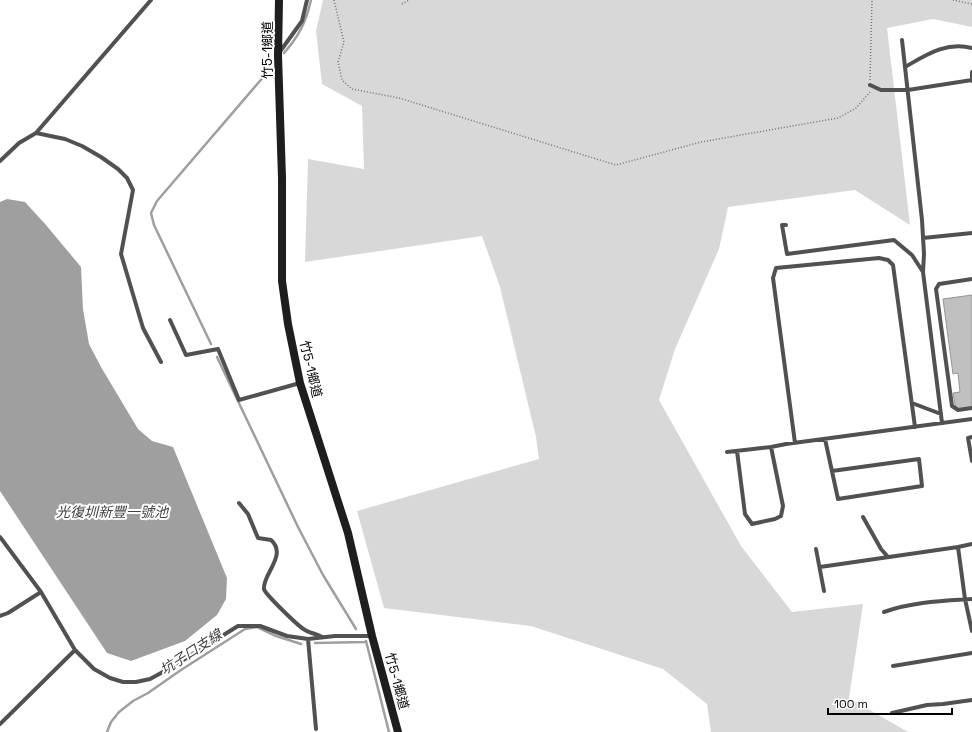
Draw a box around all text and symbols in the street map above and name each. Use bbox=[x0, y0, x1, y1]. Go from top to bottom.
street label: 竹5-1鄉道 bbox=[259, 21, 276, 79]
street label: 竹5-1鄉道 bbox=[296, 339, 326, 399]
water label: 光復圳新豐一號池 bbox=[56, 503, 170, 521]
water label: 坑子口支線 bbox=[157, 624, 227, 679]
street label: 竹5-1鄉道 bbox=[381, 651, 413, 711]
scale bar bbox=[828, 690, 952, 716]
text: 100 m bbox=[834, 696, 868, 712]

